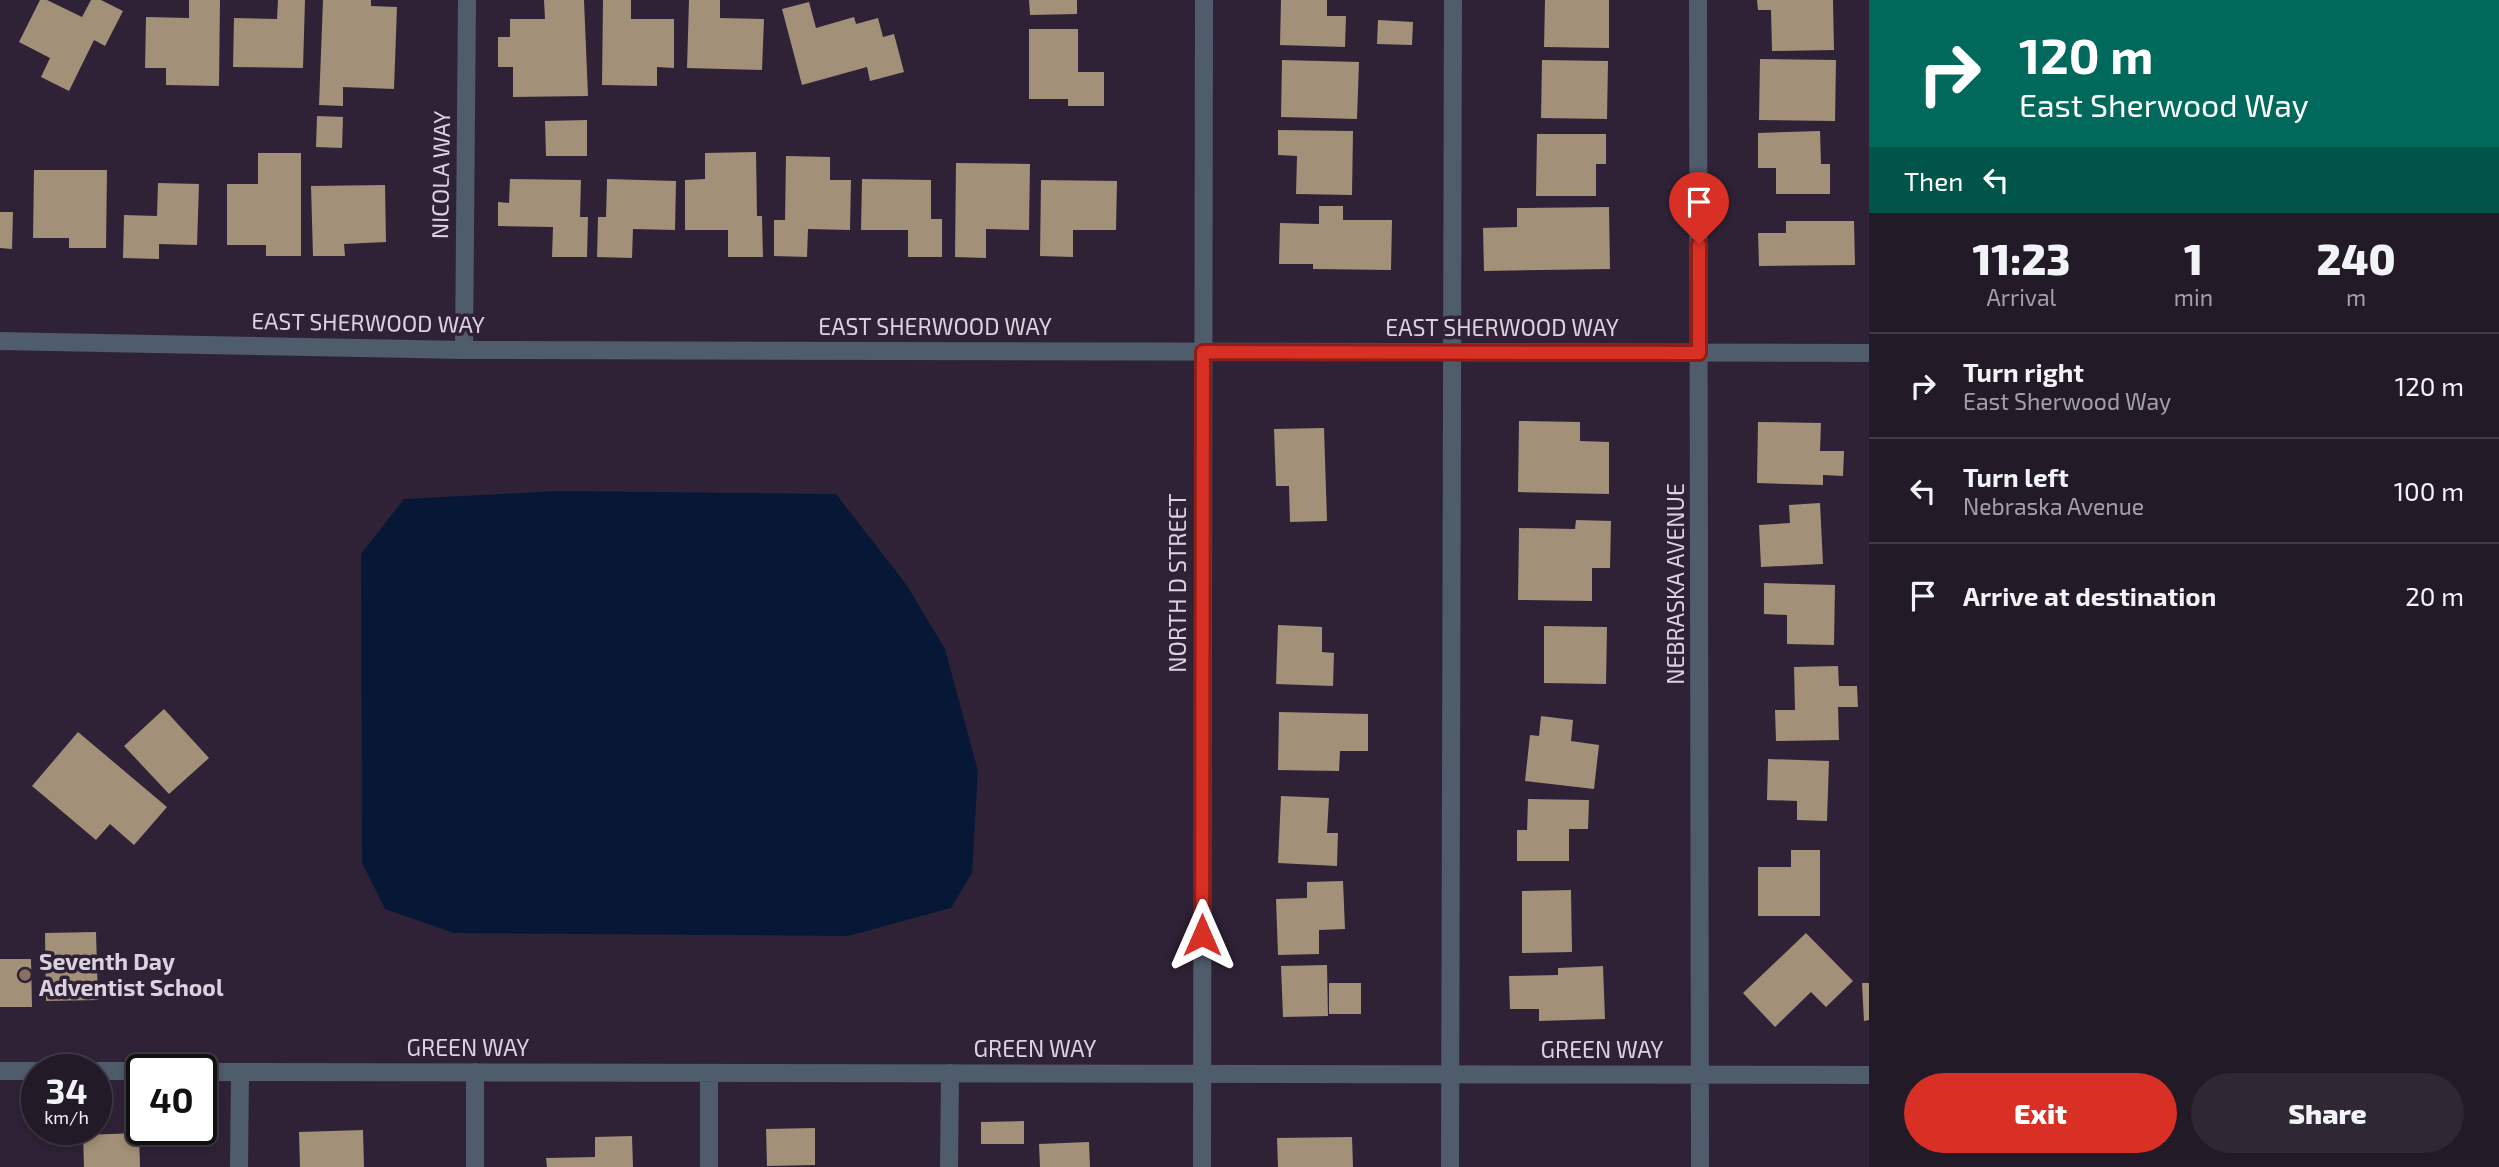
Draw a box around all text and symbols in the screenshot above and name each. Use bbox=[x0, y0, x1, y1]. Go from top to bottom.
text: 120 m bbox=[2019, 25, 2153, 84]
icon: right bbox=[1904, 28, 1995, 119]
text: East Sherwood Way bbox=[2019, 85, 2309, 123]
street label: NICOLA WAY bbox=[425, 111, 455, 239]
icon: left bbox=[1977, 161, 2015, 199]
text: Then bbox=[1904, 165, 1963, 196]
pin bbox=[1669, 172, 1729, 244]
icon: arrive bbox=[1680, 183, 1718, 221]
text: 11:23 bbox=[1972, 233, 2070, 283]
text: 1 bbox=[2184, 233, 2203, 283]
text: 240 bbox=[2316, 233, 2396, 283]
text: Arrival bbox=[1986, 283, 2056, 311]
text: min bbox=[2174, 283, 2213, 311]
text: m bbox=[2346, 283, 2366, 311]
street label: EAST SHERWOOD WAY bbox=[251, 306, 485, 338]
street label: EAST SHERWOOD WAY bbox=[818, 312, 1052, 340]
street label: EAST SHERWOOD WAY bbox=[1385, 313, 1619, 341]
text: Turn right bbox=[1963, 356, 2084, 387]
icon: right bbox=[1904, 367, 1942, 405]
text: 120 m bbox=[2395, 370, 2464, 401]
text: East Sherwood Way bbox=[1963, 387, 2171, 415]
text: Turn left bbox=[1963, 461, 2069, 492]
icon: left bbox=[1904, 472, 1942, 510]
text: 100 m bbox=[2394, 475, 2464, 506]
street label: NEBRASKA AVENUE bbox=[1661, 483, 1689, 685]
text: Nebraska Avenue bbox=[1963, 492, 2144, 520]
street label: NORTH D STREET bbox=[1163, 493, 1191, 673]
icon: arrive bbox=[1904, 577, 1942, 615]
text: Arrive at destination bbox=[1963, 580, 2216, 611]
text: 20 m bbox=[2405, 580, 2464, 611]
position arrow bbox=[1165, 898, 1239, 972]
place label: Seventh Day Adventist School bbox=[39, 947, 224, 1001]
marker: Seventh Day Adventist School bbox=[17, 967, 33, 983]
street label: GREEN WAY bbox=[407, 1033, 529, 1061]
street label: GREEN WAY bbox=[974, 1034, 1096, 1062]
street label: GREEN WAY bbox=[1541, 1035, 1663, 1063]
speed limit sign: 40 bbox=[126, 1054, 217, 1145]
text: 34 bbox=[45, 1069, 88, 1111]
button: Exit bbox=[1904, 1073, 2177, 1153]
button: Share bbox=[2191, 1073, 2464, 1153]
text: km/h bbox=[44, 1106, 89, 1128]

